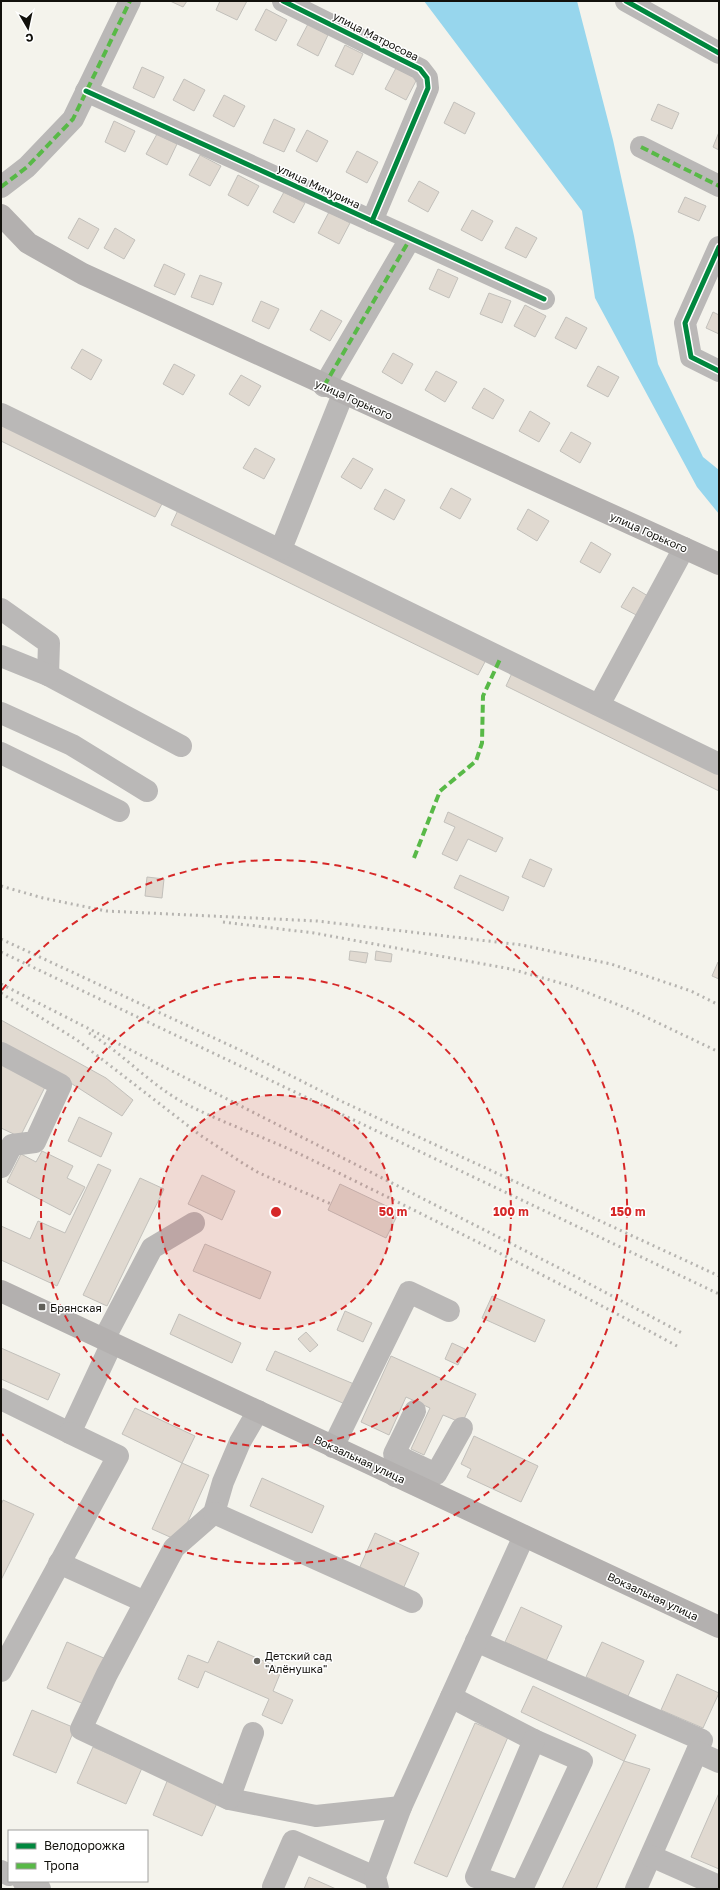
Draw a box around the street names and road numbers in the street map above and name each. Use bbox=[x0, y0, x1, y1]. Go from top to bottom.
street label: улица Матросова bbox=[331, 9, 421, 63]
street label: улица Мичурина bbox=[276, 161, 362, 211]
street label: улица Горького bbox=[313, 376, 395, 422]
street label: улица Горького bbox=[608, 509, 690, 555]
street label: Вокзальная улица bbox=[313, 1432, 407, 1486]
street label: Вокзальная улица bbox=[606, 1569, 700, 1623]

